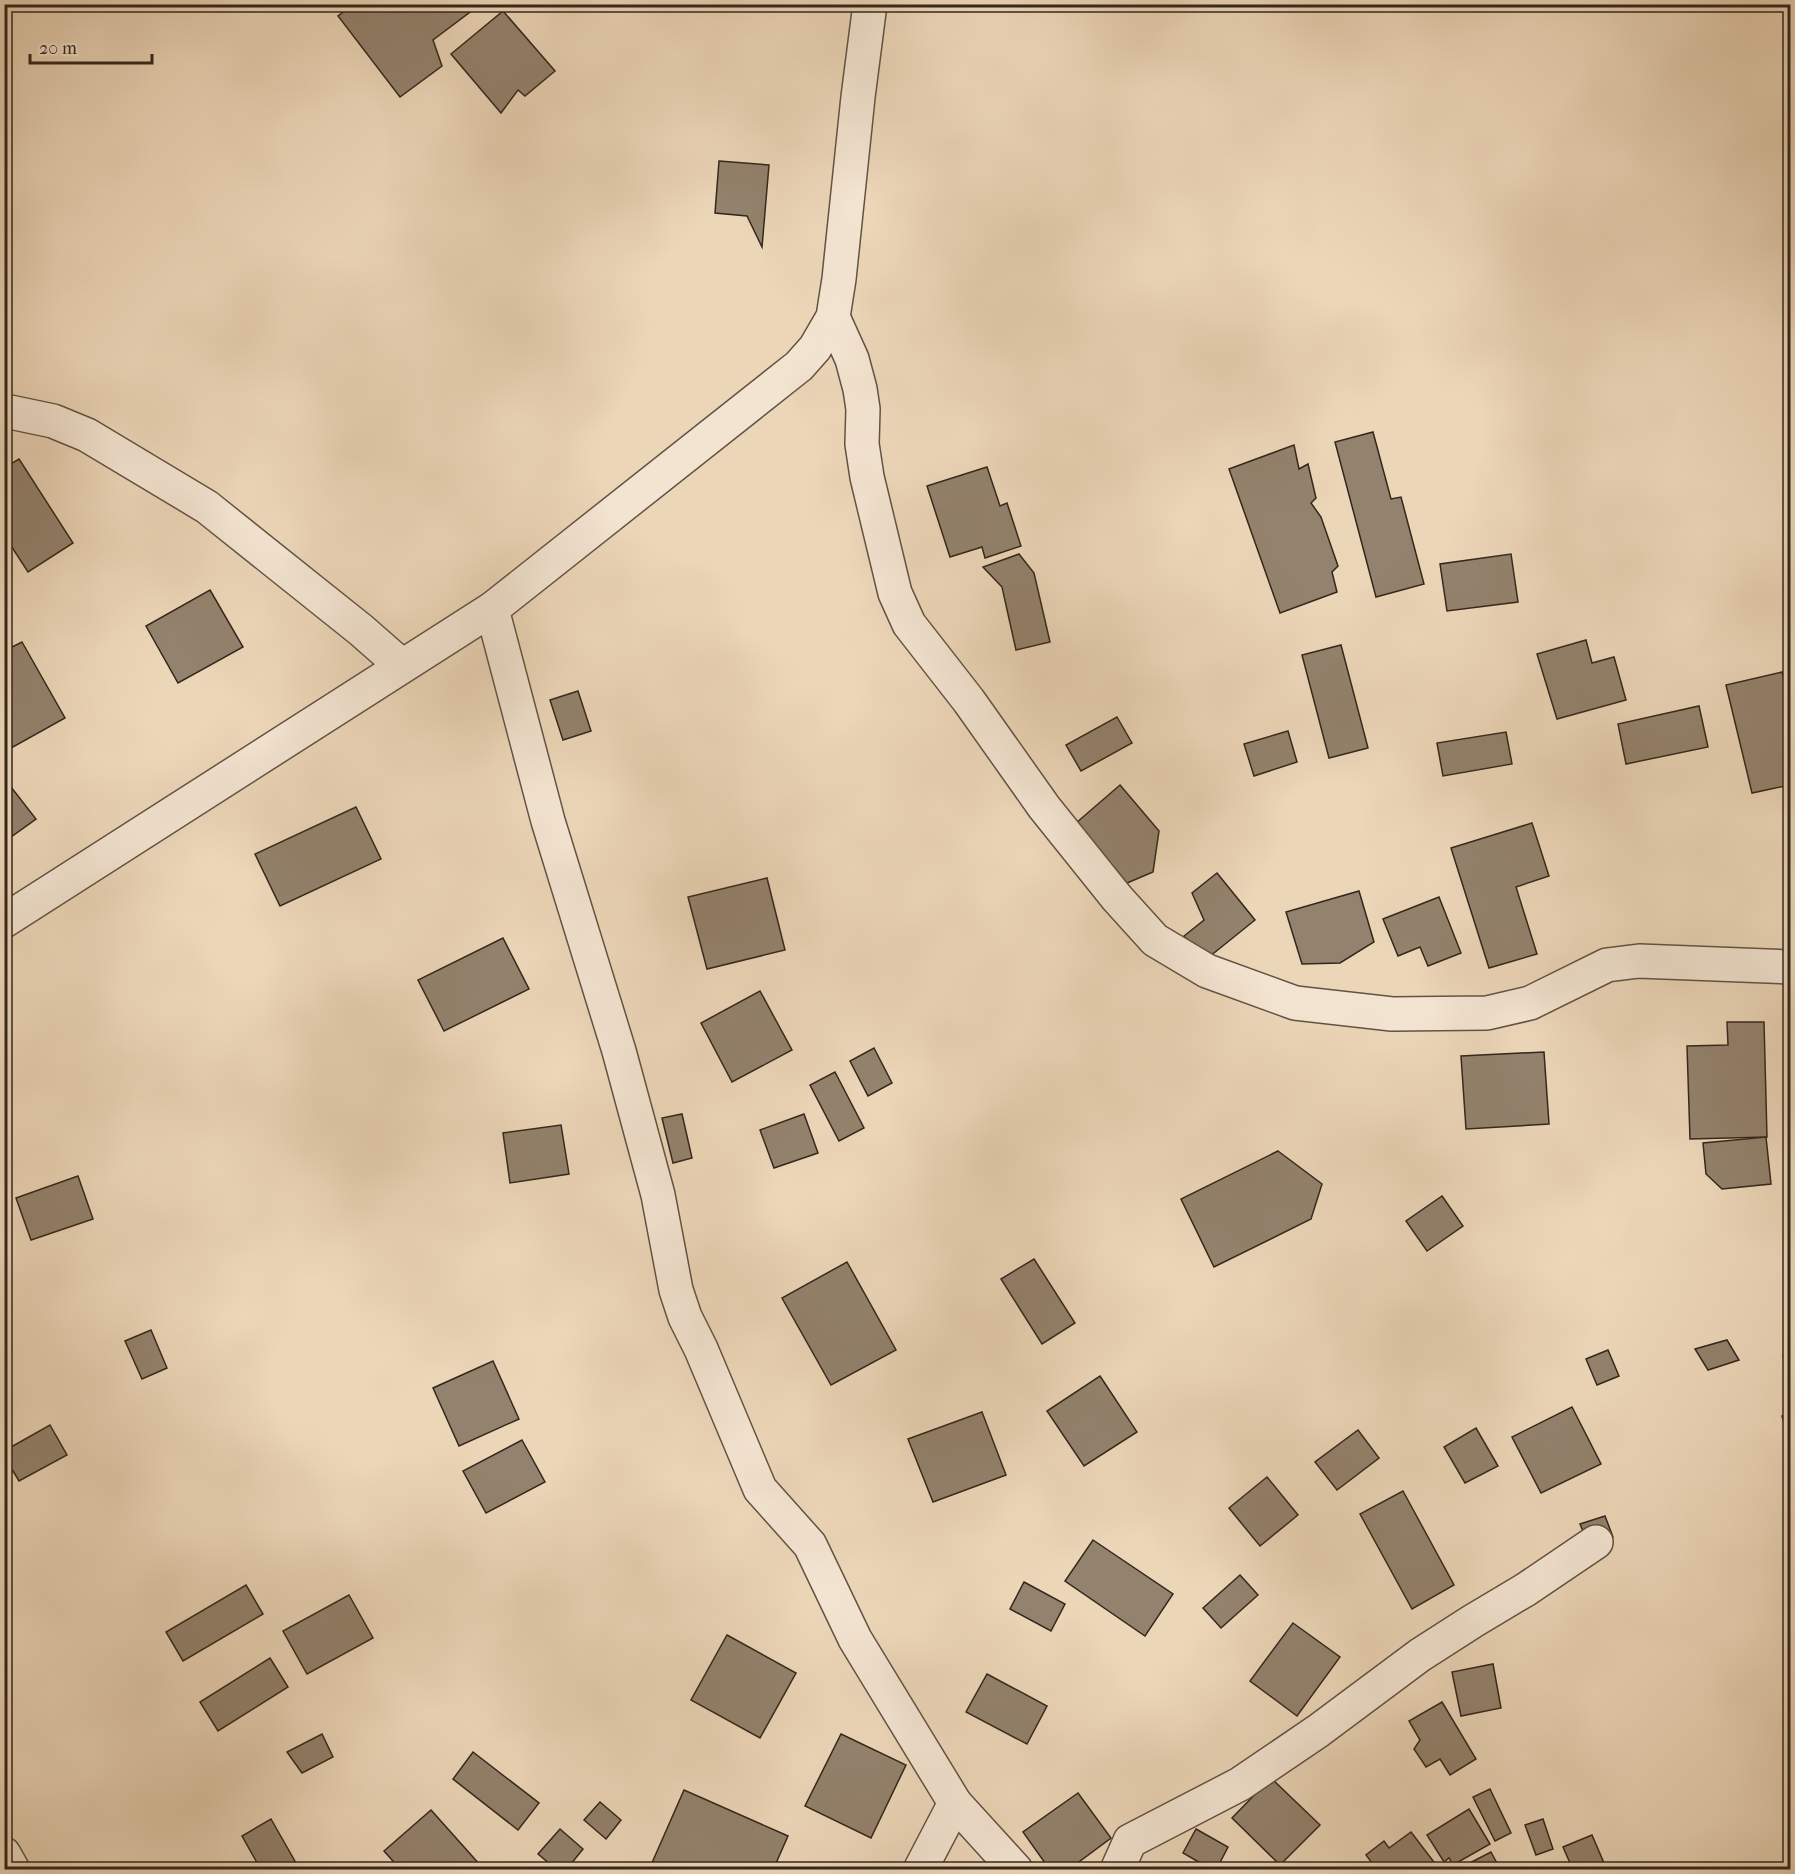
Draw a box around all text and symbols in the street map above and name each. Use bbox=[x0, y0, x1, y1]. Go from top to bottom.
scale bar bbox=[30, 27, 152, 65]
text: 20 m bbox=[39, 38, 77, 59]

